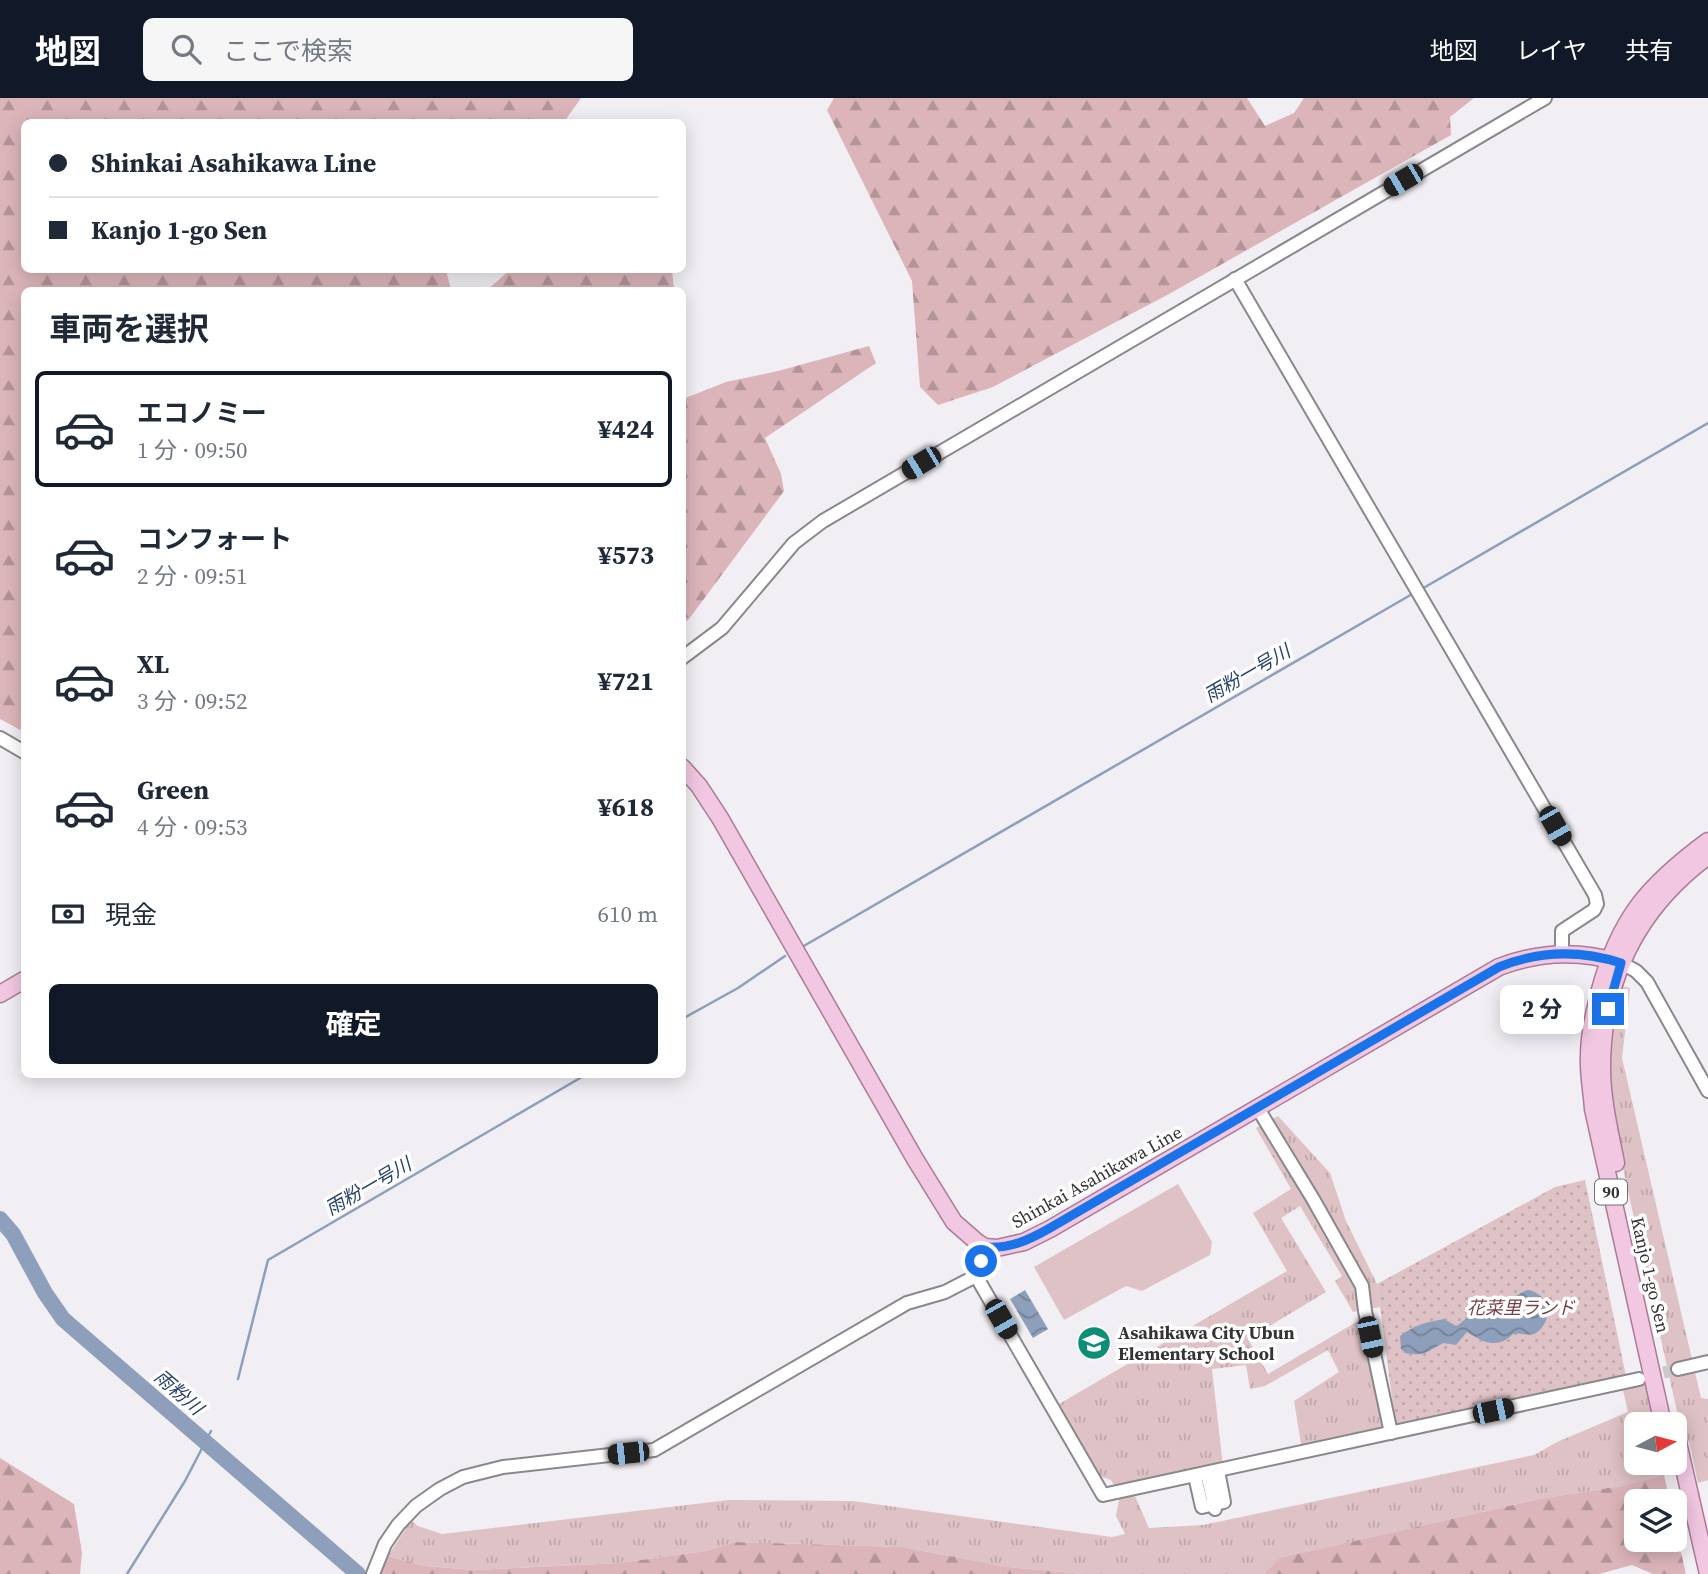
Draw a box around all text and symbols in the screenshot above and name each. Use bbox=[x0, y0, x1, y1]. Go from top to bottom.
search box bbox=[143, 18, 633, 81]
text: 地図 bbox=[35, 29, 101, 74]
icon: search bbox=[167, 30, 205, 68]
text: ここで検索 bbox=[223, 33, 353, 69]
text: 地図 bbox=[1430, 34, 1478, 67]
text: レイヤ bbox=[1516, 34, 1587, 67]
text: 共有 bbox=[1625, 34, 1673, 67]
text: Shinkai Asahikawa Line bbox=[91, 145, 376, 181]
car bbox=[1380, 160, 1427, 200]
text: Kanjo 1-go Sen bbox=[91, 212, 267, 248]
text: 車両を選択 bbox=[49, 307, 209, 351]
text: エコノミー bbox=[137, 395, 267, 431]
icon: car bbox=[53, 398, 116, 461]
text: ¥424 bbox=[598, 411, 654, 447]
text: 1 分 · 09:50 bbox=[137, 434, 247, 466]
car bbox=[898, 443, 945, 483]
text: コンフォート bbox=[137, 521, 292, 557]
icon: car bbox=[53, 524, 116, 587]
text: ¥573 bbox=[598, 537, 654, 573]
text: 2 分 · 09:51 bbox=[137, 560, 247, 592]
water label: 雨粉一号川 bbox=[1199, 637, 1296, 708]
text: XL bbox=[137, 646, 169, 682]
icon: car bbox=[53, 650, 116, 713]
text: ¥721 bbox=[598, 663, 654, 699]
text: 3 分 · 09:52 bbox=[137, 685, 247, 717]
text: Green bbox=[137, 772, 209, 808]
icon: car bbox=[53, 776, 116, 839]
text: ¥618 bbox=[598, 789, 654, 825]
car bbox=[1536, 803, 1575, 849]
text: 4 分 · 09:53 bbox=[137, 811, 247, 843]
icon: cash bbox=[49, 895, 87, 933]
text: 現金 bbox=[105, 897, 157, 933]
text: 610 m bbox=[597, 898, 658, 930]
button: 確定 bbox=[49, 984, 658, 1064]
callout: 2 分 bbox=[1500, 984, 1584, 1034]
text: 2 分 bbox=[1522, 993, 1562, 1025]
route end bbox=[1592, 993, 1624, 1025]
street label: Shinkai Asahikawa Line bbox=[1007, 1119, 1187, 1234]
water label: 雨粉一号川 bbox=[320, 1150, 417, 1221]
road number: 90 bbox=[1595, 1180, 1627, 1204]
street label: Kanjo 1-go Sen bbox=[1625, 1215, 1676, 1335]
route start bbox=[965, 1245, 997, 1277]
park label: 花菜里ランド bbox=[1467, 1295, 1576, 1320]
car bbox=[982, 1296, 1021, 1342]
car bbox=[1356, 1314, 1385, 1360]
place label: Asahikawa City Ubun Elementary School bbox=[1118, 1320, 1295, 1366]
school or university icon: Asahikawa City Ubun Elementary School bbox=[1075, 1324, 1113, 1362]
water label: 雨粉川 bbox=[149, 1363, 211, 1422]
car bbox=[1471, 1396, 1516, 1426]
north arrow bbox=[1624, 1412, 1687, 1475]
map controls bbox=[1624, 1412, 1687, 1552]
car bbox=[607, 1440, 650, 1466]
button: layers bbox=[1624, 1489, 1687, 1552]

